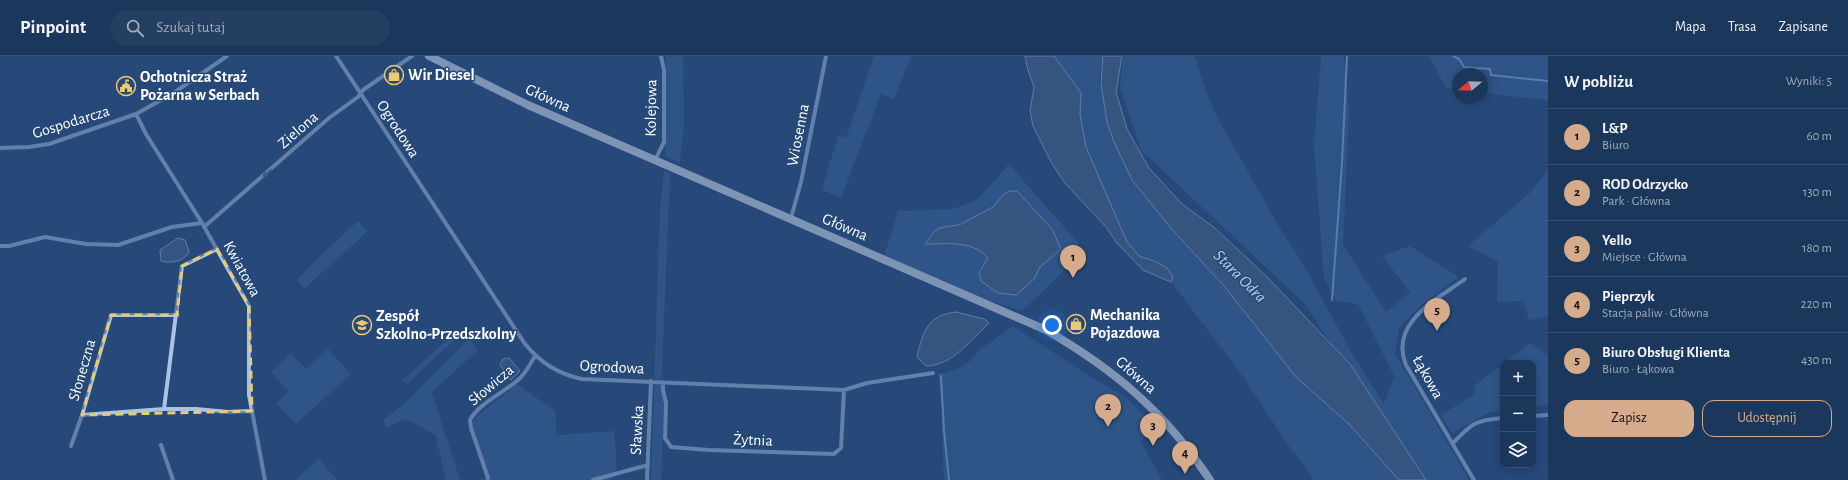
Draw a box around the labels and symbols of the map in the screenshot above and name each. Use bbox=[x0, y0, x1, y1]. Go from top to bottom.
shop icon: Wir Diesel bbox=[383, 64, 405, 86]
place label: Wir Diesel bbox=[408, 67, 475, 83]
north arrow bbox=[1452, 68, 1488, 104]
place label: Ochotnicza Straż Pożarna w Serbach bbox=[140, 69, 260, 103]
public building icon: Ochotnicza Straż Pożarna w Serbach bbox=[115, 75, 137, 97]
street label: Kolejowa bbox=[643, 79, 660, 137]
street label: Główna bbox=[523, 81, 573, 115]
street label: Ogrodowa bbox=[374, 97, 422, 161]
street label: Gospodarcza bbox=[30, 103, 112, 141]
street label: Wiosenna bbox=[784, 103, 812, 167]
street label: Zielona bbox=[275, 109, 321, 151]
one-way arrow bbox=[262, 168, 271, 177]
street label: Główna bbox=[820, 210, 870, 244]
street label: Kwiatowa bbox=[220, 239, 264, 299]
pin: 1 bbox=[1060, 245, 1086, 278]
water label: Stara Odra bbox=[1210, 246, 1270, 306]
pin: 5 bbox=[1424, 298, 1450, 331]
place label: Mechanika Pojazdowa bbox=[1090, 307, 1161, 342]
place label: Zespół Szkolno-Przedszkolny bbox=[376, 308, 517, 343]
shop icon: Mechanika Pojazdowa bbox=[1065, 313, 1087, 335]
school or university icon: Zespół Szkolno-Przedszkolny bbox=[351, 314, 373, 336]
your location bbox=[1042, 315, 1062, 335]
street label: Słoneczna bbox=[66, 337, 98, 403]
street label: Główna bbox=[1113, 353, 1159, 397]
street label: Łąkowa bbox=[1410, 353, 1446, 401]
street label: Ogrodowa bbox=[579, 357, 645, 377]
street label: Słowicza bbox=[465, 361, 517, 409]
pin: 2 bbox=[1095, 394, 1121, 427]
street label: Sławska bbox=[628, 405, 646, 455]
pin: 3 bbox=[1140, 413, 1166, 446]
street label: Żytnia bbox=[733, 429, 773, 450]
pin: 4 bbox=[1172, 441, 1198, 474]

